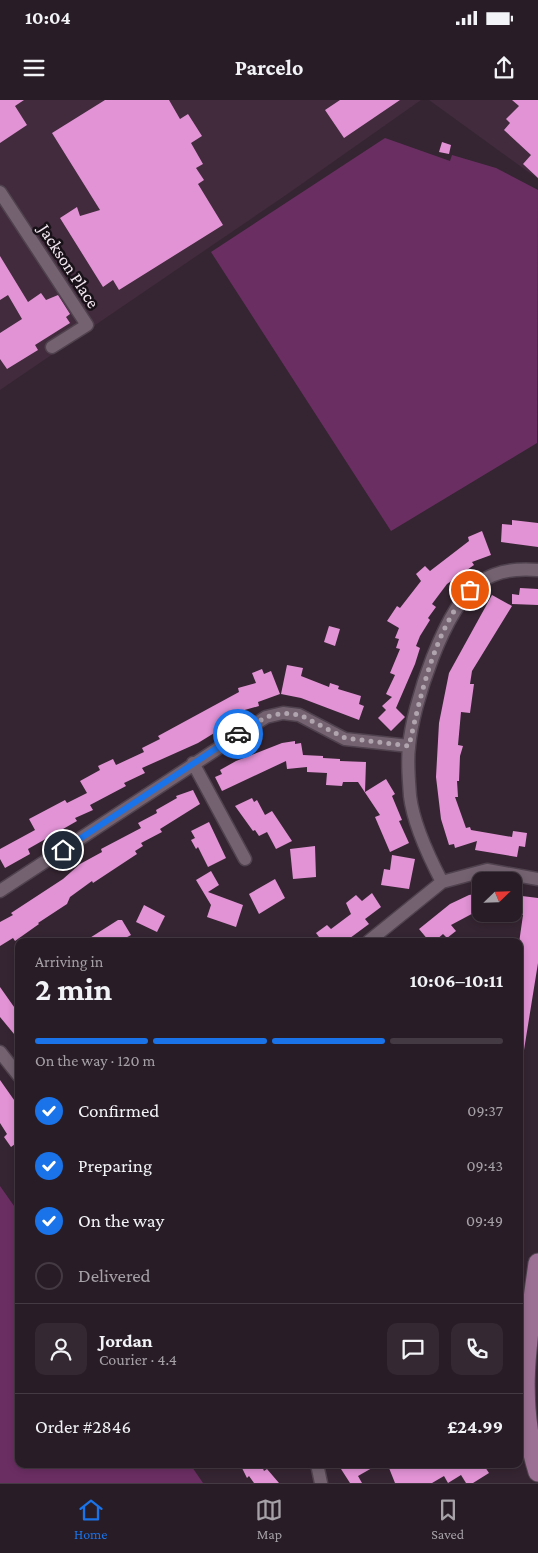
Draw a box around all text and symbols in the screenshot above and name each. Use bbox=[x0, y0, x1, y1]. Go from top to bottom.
text: 10:04 bbox=[25, 7, 71, 28]
icon: menu bbox=[20, 54, 48, 82]
icon: share bbox=[490, 54, 518, 82]
text: Parcelo bbox=[235, 55, 303, 80]
street label: Jackson Place bbox=[33, 219, 104, 312]
pin bbox=[449, 569, 491, 611]
icon: bag bbox=[456, 576, 484, 604]
courier bbox=[213, 709, 263, 759]
icon: car bbox=[224, 720, 252, 748]
pin bbox=[42, 829, 84, 871]
icon: home bbox=[49, 836, 77, 864]
north arrow bbox=[472, 872, 522, 922]
map controls bbox=[472, 872, 522, 922]
text: Arriving in bbox=[35, 953, 103, 970]
text: 10:06–10:11 bbox=[410, 970, 503, 991]
text: 2 min bbox=[35, 971, 112, 1007]
text: On the way · 120 m bbox=[35, 1052, 155, 1069]
icon: check bbox=[35, 1097, 63, 1125]
text: Confirmed bbox=[78, 1100, 159, 1121]
text: 09:37 bbox=[467, 1102, 503, 1119]
icon: check bbox=[35, 1152, 63, 1180]
text: Preparing bbox=[78, 1155, 152, 1176]
text: 09:43 bbox=[467, 1157, 503, 1174]
icon: check bbox=[35, 1207, 63, 1235]
text: On the way bbox=[78, 1210, 164, 1231]
text: 09:49 bbox=[466, 1212, 503, 1229]
text: Delivered bbox=[78, 1265, 151, 1286]
button: person bbox=[35, 1323, 87, 1375]
button: chat bbox=[387, 1323, 439, 1375]
button: phone bbox=[451, 1323, 503, 1375]
text: Jordan bbox=[99, 1330, 153, 1351]
text: Courier · 4.4 bbox=[99, 1351, 177, 1368]
text: Order #2846 bbox=[35, 1416, 131, 1437]
text: £24.99 bbox=[447, 1416, 503, 1437]
tab: Home bbox=[74, 1496, 107, 1542]
tab: Map bbox=[255, 1496, 283, 1542]
tab: Saved bbox=[431, 1496, 464, 1542]

